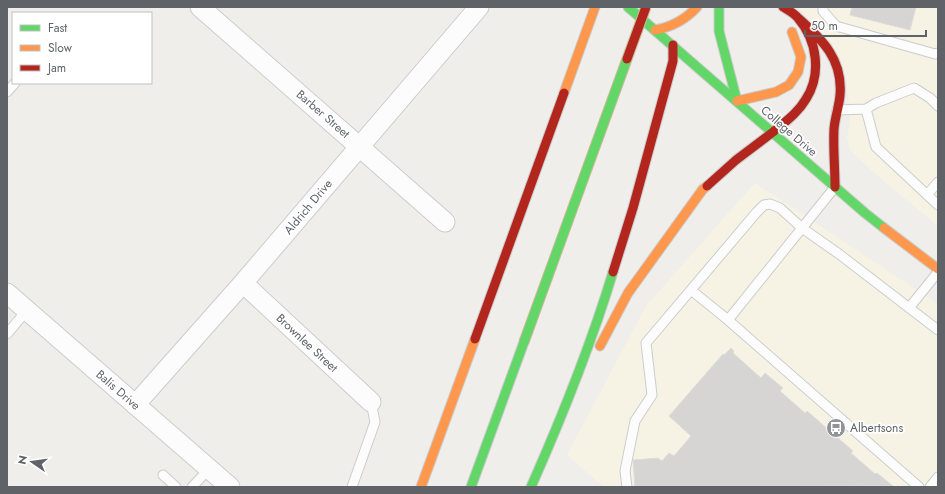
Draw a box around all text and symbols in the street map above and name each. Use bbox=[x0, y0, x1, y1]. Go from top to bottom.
legend bbox=[12, 12, 152, 84]
scale bar bbox=[805, 12, 926, 38]
text: 50 m bbox=[811, 17, 838, 35]
text: Fast bbox=[48, 19, 67, 37]
text: Slow bbox=[48, 39, 73, 57]
text: Jam bbox=[46, 59, 66, 77]
street label: Barber Street bbox=[292, 86, 354, 143]
street label: College Drive bbox=[757, 101, 821, 161]
street label: Aldrich Drive bbox=[280, 176, 336, 238]
street label: Brownlee Street bbox=[272, 310, 342, 377]
street label: Balis Drive bbox=[92, 366, 144, 414]
bus stop icon: Albertsons bbox=[825, 417, 847, 439]
place label: Albertsons bbox=[850, 419, 903, 437]
north arrow bbox=[12, 442, 52, 482]
text: N bbox=[13, 454, 31, 466]

